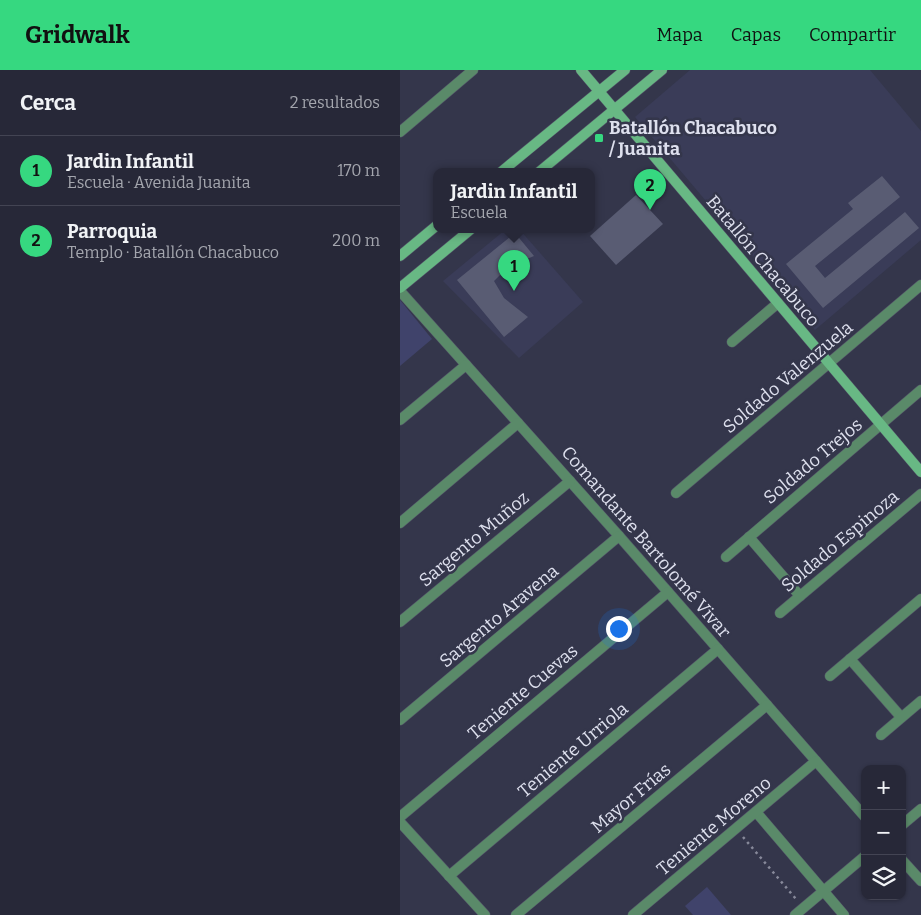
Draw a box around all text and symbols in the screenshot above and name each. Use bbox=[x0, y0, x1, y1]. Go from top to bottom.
text: Gridwalk bbox=[25, 21, 130, 49]
text: Mapa bbox=[657, 24, 703, 46]
text: Capas bbox=[731, 24, 781, 46]
text: Compartir bbox=[809, 24, 896, 46]
text: Cerca bbox=[20, 90, 76, 116]
text: 2 resultados bbox=[290, 93, 380, 112]
place label: Batallón Chacabuco / Juanita bbox=[608, 117, 777, 160]
marker: Batallón Chacabuco / Juanita bbox=[593, 132, 605, 144]
text: Jardin Infantil bbox=[67, 150, 194, 173]
text: 1 bbox=[33, 161, 39, 180]
text: 170 m bbox=[337, 161, 380, 180]
popup bbox=[433, 168, 595, 233]
pin: 2 bbox=[634, 169, 666, 210]
text: Escuela · Avenida Juanita bbox=[67, 173, 250, 192]
text: Jardin Infantil bbox=[451, 180, 578, 203]
street label: Batallón Chacabuco bbox=[702, 191, 824, 331]
text: Escuela bbox=[451, 203, 508, 222]
text: Parroquia bbox=[67, 220, 157, 243]
text: 2 bbox=[31, 231, 41, 250]
text: 200 m bbox=[332, 231, 380, 250]
text: Templo · Batallón Chacabuco bbox=[67, 243, 279, 262]
pin: 1 bbox=[498, 250, 530, 291]
street label: Soldado Valenzuela bbox=[719, 316, 857, 438]
street label: Soldado Trejos bbox=[759, 413, 867, 509]
street label: Comandante Bartolomé Vivar bbox=[557, 442, 735, 642]
street label: Soldado Espinoza bbox=[777, 485, 903, 597]
street label: Sargento Muñoz bbox=[415, 487, 533, 591]
street label: Sargento Aravena bbox=[435, 560, 563, 672]
your location bbox=[606, 616, 632, 642]
street label: Teniente Cuevas bbox=[464, 640, 582, 744]
street label: Teniente Urriola bbox=[514, 698, 633, 802]
street label: Mayor Frías bbox=[587, 758, 675, 838]
map controls bbox=[861, 765, 906, 900]
button: + bbox=[861, 765, 906, 810]
street label: Teniente Moreno bbox=[652, 772, 776, 880]
button: − bbox=[861, 810, 906, 855]
button: layers bbox=[861, 855, 906, 900]

